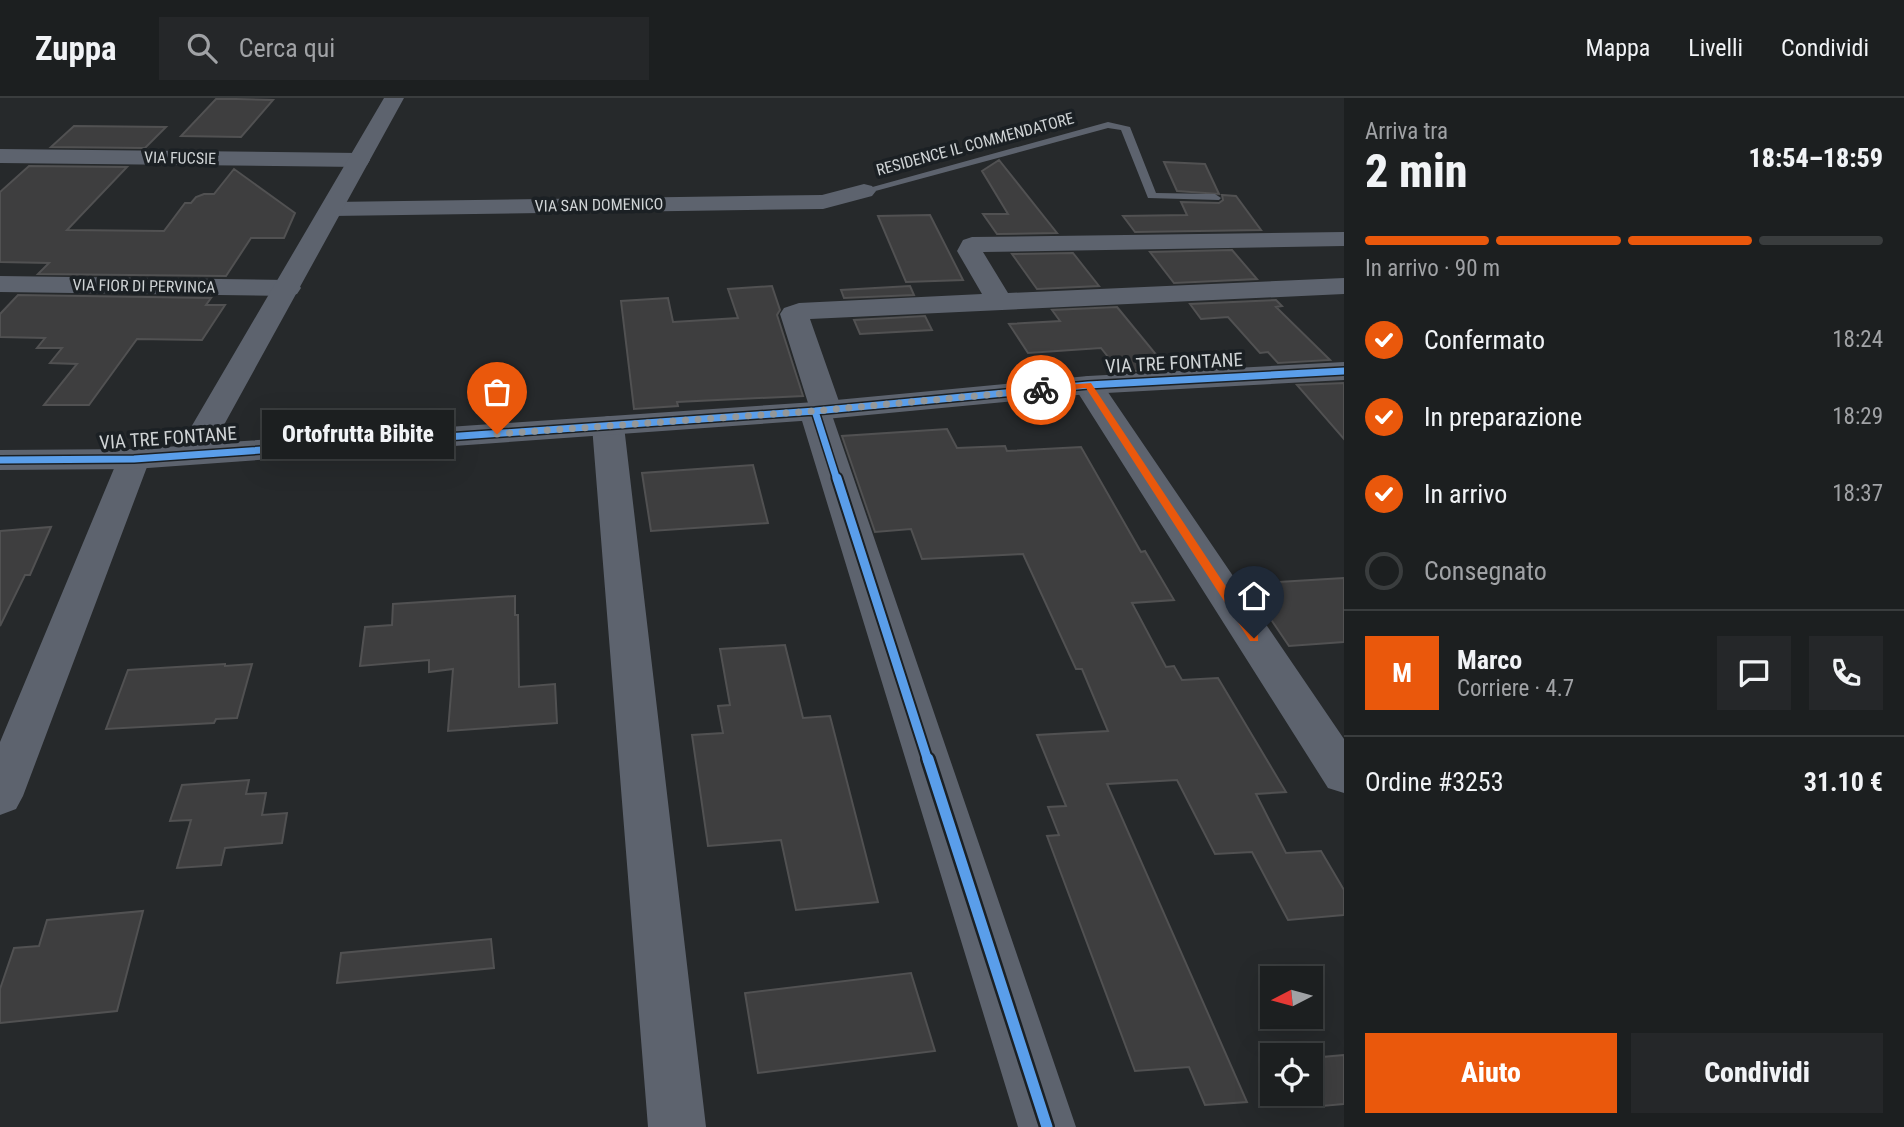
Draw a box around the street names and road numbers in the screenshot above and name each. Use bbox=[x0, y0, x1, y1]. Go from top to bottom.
street label: RESIDENCE IL COMMENDATORE bbox=[874, 108, 1076, 180]
street label: VIA FUCSIE bbox=[144, 148, 216, 168]
street label: VIA SAN DOMENICO bbox=[535, 194, 663, 216]
street label: VIA FIOR DI PERVINCA bbox=[73, 275, 215, 297]
street label: VIA TRE FONTANE bbox=[1105, 348, 1243, 378]
street label: VIA TRE FONTANE bbox=[99, 422, 237, 454]

